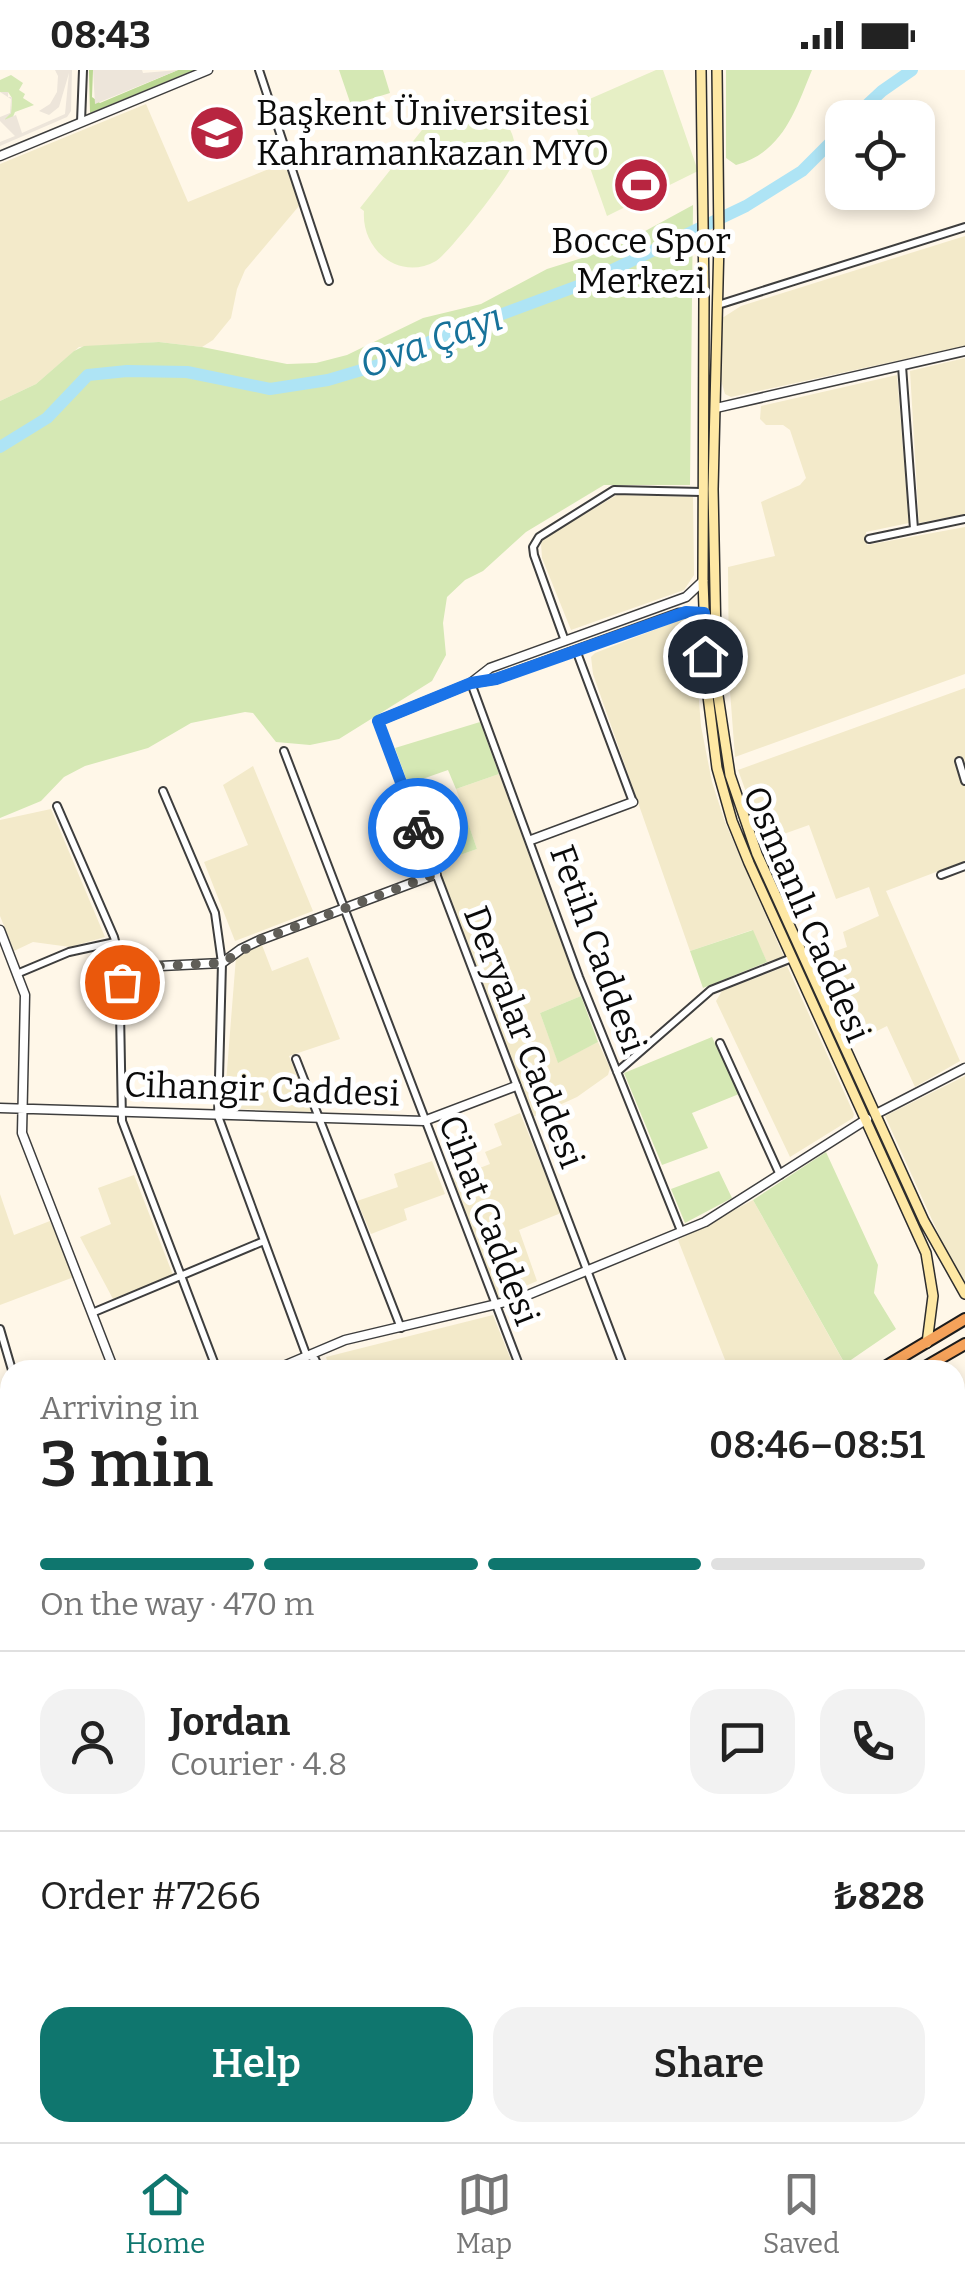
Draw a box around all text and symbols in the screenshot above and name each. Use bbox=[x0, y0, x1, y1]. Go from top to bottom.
text: 08:43 bbox=[50, 12, 151, 58]
place label: Başkent Üniversitesi Kahramankazan MYO bbox=[256, 92, 609, 174]
map controls bbox=[825, 100, 935, 210]
button: locate bbox=[825, 100, 935, 210]
school or university icon: Başkent Üniversitesi Kahramankazan MYO bbox=[187, 103, 247, 163]
sports icon: Bocce Spor Merkezi bbox=[611, 155, 671, 215]
place label: Bocce Spor Merkezi bbox=[551, 220, 731, 302]
water label: Ova Çayı bbox=[353, 294, 509, 388]
pin bbox=[663, 614, 748, 699]
icon: home bbox=[678, 629, 733, 684]
courier bbox=[368, 778, 468, 878]
street label: Osmanlı Caddesi bbox=[734, 780, 880, 1048]
icon: bike bbox=[391, 801, 446, 856]
street label: Fetih Caddesi bbox=[541, 839, 655, 1059]
street label: Deryalar Caddesi bbox=[455, 900, 593, 1174]
pin bbox=[80, 940, 165, 1025]
icon: bag bbox=[95, 955, 150, 1010]
street label: Cihangir Caddesi bbox=[123, 1063, 401, 1115]
street label: Cihat Caddesi bbox=[430, 1109, 548, 1331]
text: Arriving in bbox=[40, 1389, 199, 1427]
text: 08:46–08:51 bbox=[709, 1422, 925, 1468]
text: 3 min bbox=[40, 1425, 213, 1503]
text: On the way · 470 m bbox=[40, 1585, 314, 1623]
button: person bbox=[40, 1689, 145, 1794]
button: chat bbox=[690, 1689, 795, 1794]
button: phone bbox=[820, 1689, 925, 1794]
text: Jordan bbox=[170, 1699, 290, 1745]
text: Courier · 4.8 bbox=[170, 1745, 347, 1783]
text: Order #7266 bbox=[40, 1873, 261, 1919]
text: ₺828 bbox=[832, 1873, 925, 1919]
button: Help bbox=[40, 2007, 473, 2122]
button: Share bbox=[493, 2007, 925, 2122]
tab: Home bbox=[125, 2167, 205, 2260]
tab: Map bbox=[456, 2167, 512, 2260]
tab: Saved bbox=[763, 2167, 840, 2260]

